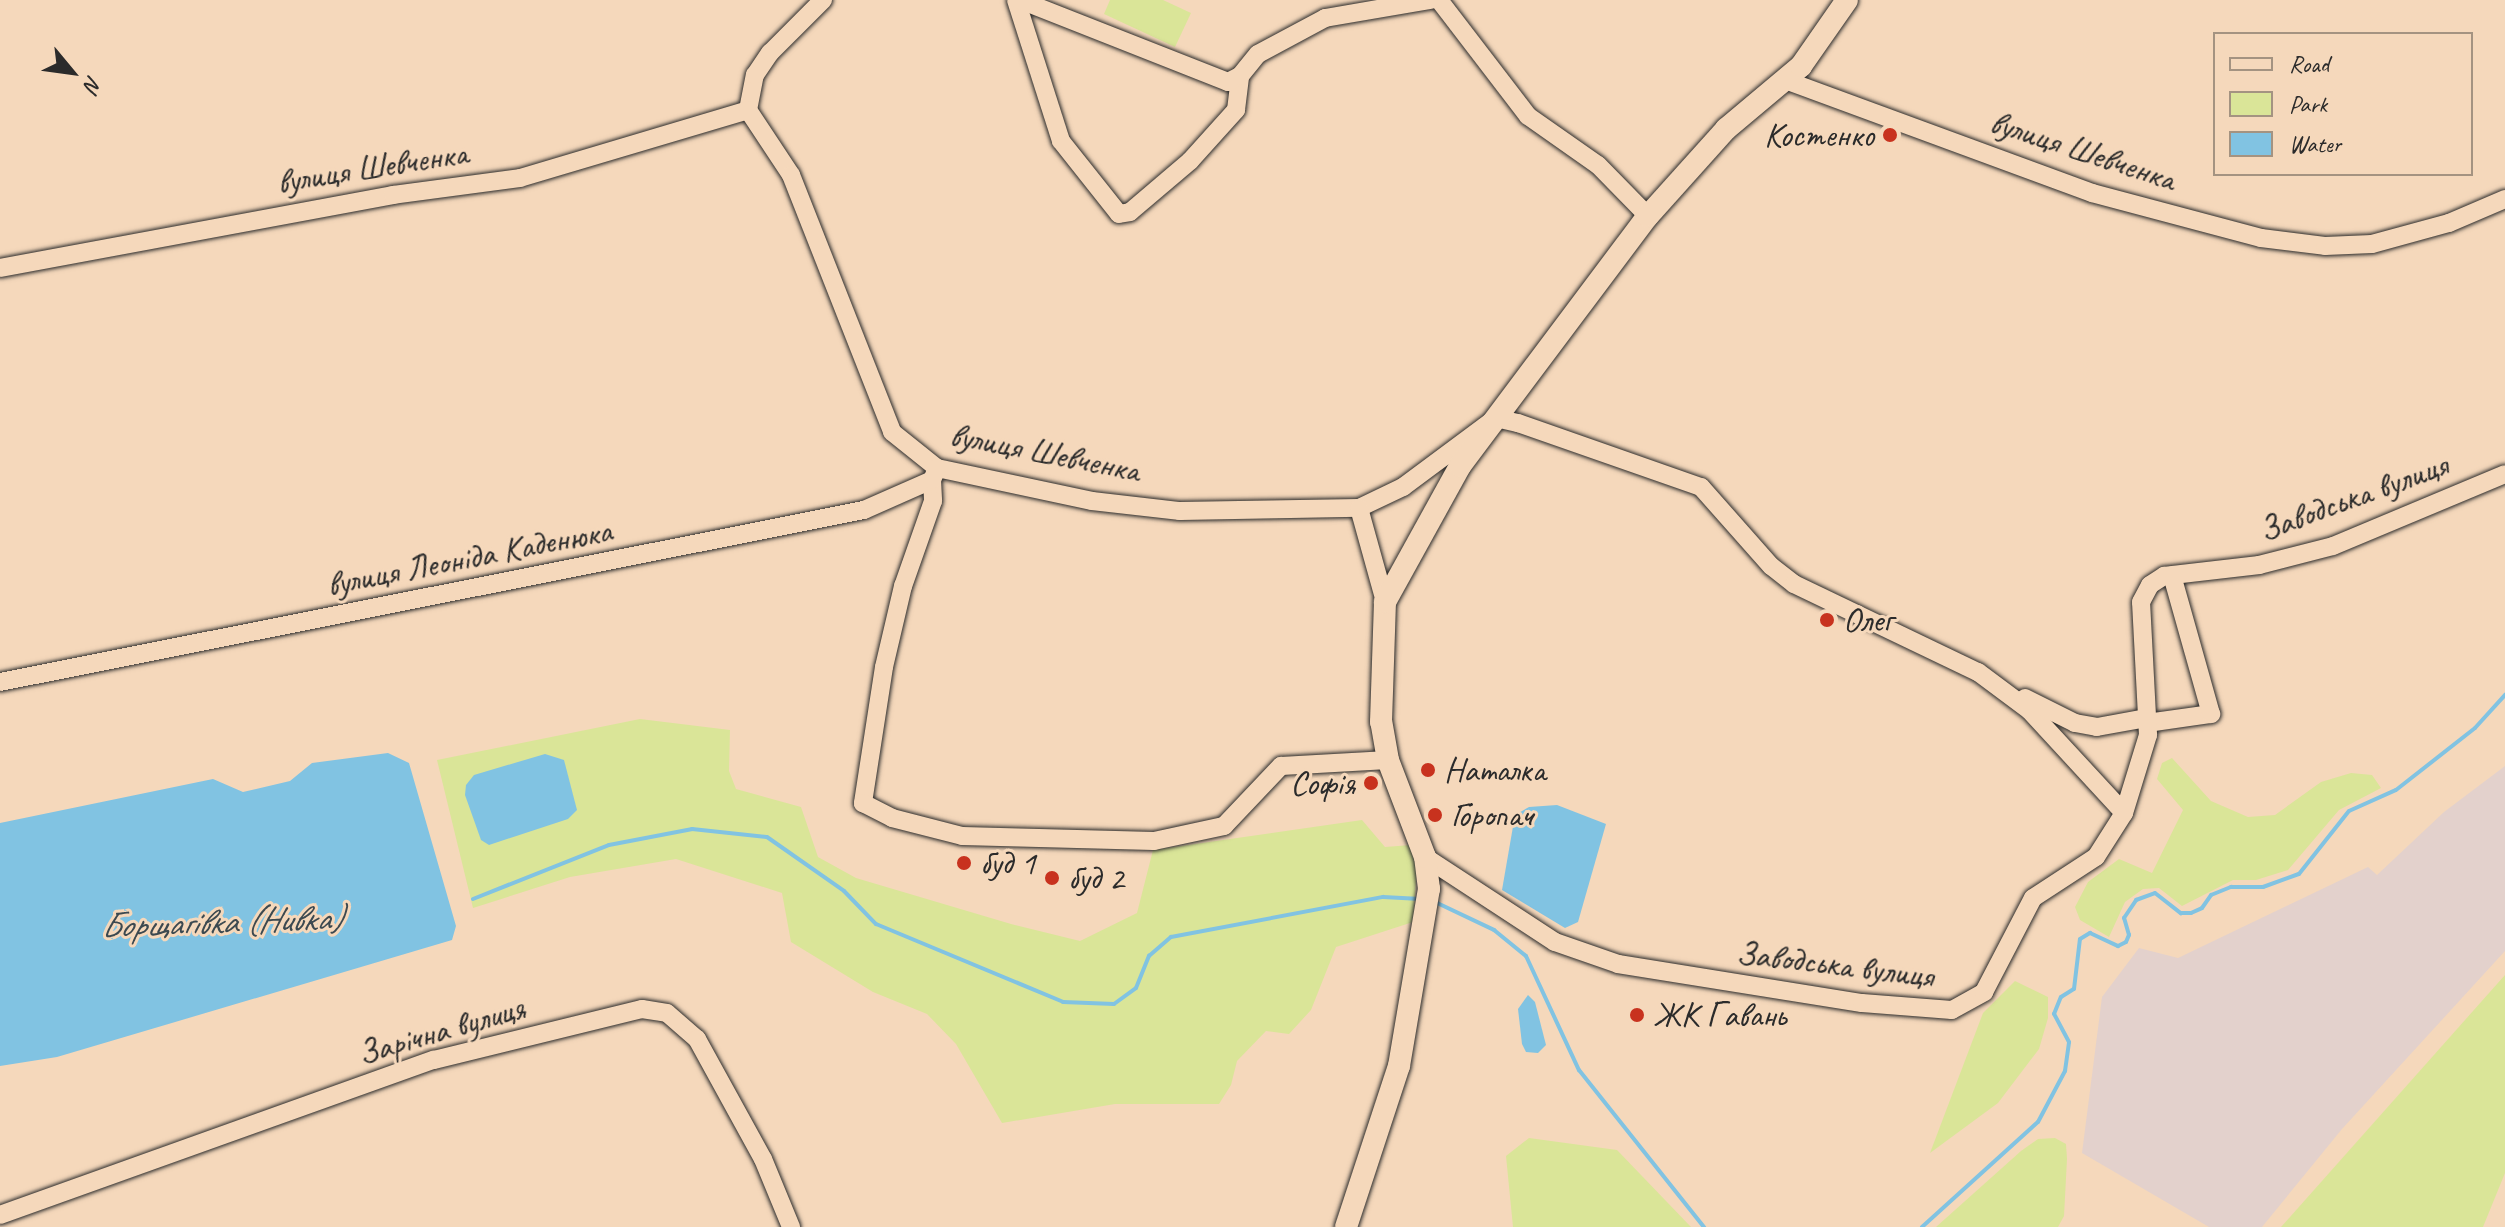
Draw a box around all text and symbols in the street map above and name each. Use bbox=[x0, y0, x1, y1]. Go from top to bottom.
north arrow bbox=[32, 32, 112, 112]
legend bbox=[2213, 32, 2473, 176]
text: Road bbox=[2289, 49, 2329, 79]
text: N bbox=[77, 71, 109, 96]
text: Park bbox=[2289, 89, 2327, 119]
street label: вулиця Шевченка bbox=[1985, 101, 2181, 199]
place label: Костенко bbox=[1764, 115, 1874, 155]
marker: Костенко bbox=[1881, 126, 1899, 144]
text: Water bbox=[2289, 129, 2341, 159]
street label: вулиця Шевченка bbox=[274, 132, 470, 202]
street label: вулиця Шевченка bbox=[947, 414, 1143, 490]
street label: Заводська вулиця bbox=[2254, 444, 2452, 550]
street label: вулиця Леоніда Каденюка bbox=[322, 509, 616, 605]
place label: Олег bbox=[1843, 600, 1892, 640]
marker: Олег bbox=[1818, 611, 1836, 629]
place label: Наталка bbox=[1444, 750, 1545, 790]
marker: Наталка bbox=[1419, 761, 1437, 779]
place label: Софія bbox=[1290, 763, 1355, 803]
marker: Софія bbox=[1362, 774, 1380, 792]
place label: Горопач bbox=[1451, 795, 1532, 835]
marker: Горопач bbox=[1426, 806, 1444, 824]
place label: буд 1 bbox=[980, 843, 1036, 883]
marker: буд 1 bbox=[955, 854, 973, 872]
place label: буд 2 bbox=[1068, 858, 1124, 898]
marker: буд 2 bbox=[1043, 869, 1061, 887]
water label: Борщагівка (Нивка) bbox=[100, 896, 342, 948]
street label: Заводська вулиця bbox=[1735, 932, 1935, 996]
street label: Зарічна вулиця bbox=[352, 987, 530, 1073]
place label: ЖК Гавань bbox=[1653, 995, 1777, 1035]
marker: ЖК Гавань bbox=[1628, 1006, 1646, 1024]

